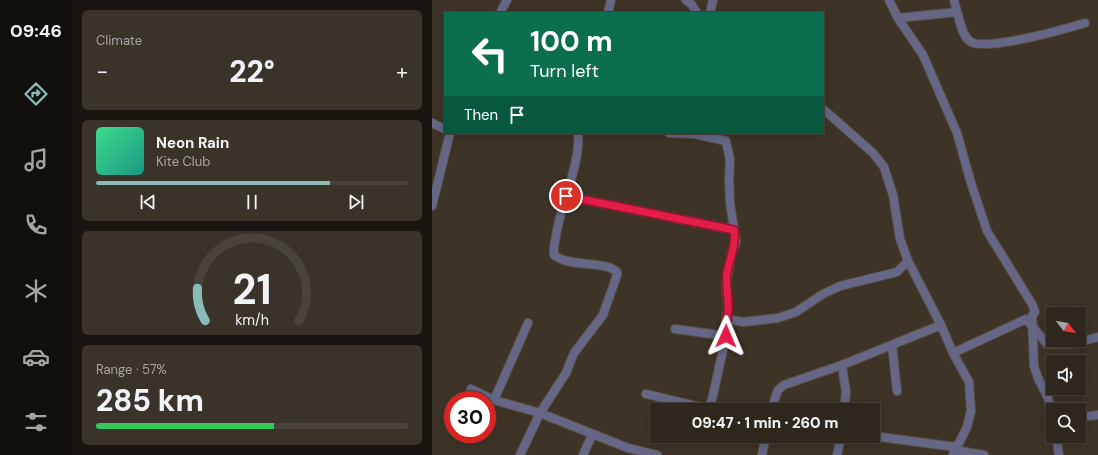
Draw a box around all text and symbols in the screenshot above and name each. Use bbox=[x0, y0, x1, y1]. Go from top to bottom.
text: 09:46 bbox=[10, 19, 62, 43]
text: 100 m bbox=[530, 23, 613, 60]
icon: left bbox=[464, 28, 516, 80]
text: Climate bbox=[96, 32, 142, 49]
text: 22° bbox=[229, 52, 275, 91]
text: − bbox=[96, 57, 108, 86]
text: + bbox=[396, 57, 408, 86]
text: Turn left bbox=[530, 59, 599, 83]
icon: directions bbox=[22, 80, 50, 108]
icon: arrive bbox=[506, 104, 528, 126]
text: Then bbox=[464, 105, 498, 125]
text: Neon Rain bbox=[156, 133, 229, 153]
icon: music bbox=[22, 146, 50, 174]
text: Kite Club bbox=[156, 153, 210, 170]
pin bbox=[549, 179, 583, 213]
icon: arrive bbox=[555, 185, 577, 207]
icon: previous bbox=[137, 191, 159, 213]
icon: pause bbox=[241, 191, 263, 213]
icon: next bbox=[345, 191, 367, 213]
icon: phone bbox=[22, 211, 50, 239]
text: 21 bbox=[232, 262, 272, 316]
icon: climate bbox=[22, 277, 50, 305]
north arrow bbox=[1046, 307, 1086, 347]
map controls bbox=[1046, 307, 1086, 443]
text: km/h bbox=[235, 310, 269, 328]
position arrow bbox=[705, 315, 747, 357]
icon: car bbox=[22, 343, 50, 371]
button: sound bbox=[1046, 355, 1086, 395]
text: Range · 57% bbox=[96, 361, 167, 378]
text: 285 km bbox=[96, 381, 204, 420]
speed limit sign: 30 bbox=[444, 391, 496, 443]
button: search bbox=[1046, 403, 1086, 443]
icon: filters bbox=[22, 408, 50, 436]
text: 09:47 · 1 min · 260 m bbox=[692, 413, 838, 433]

